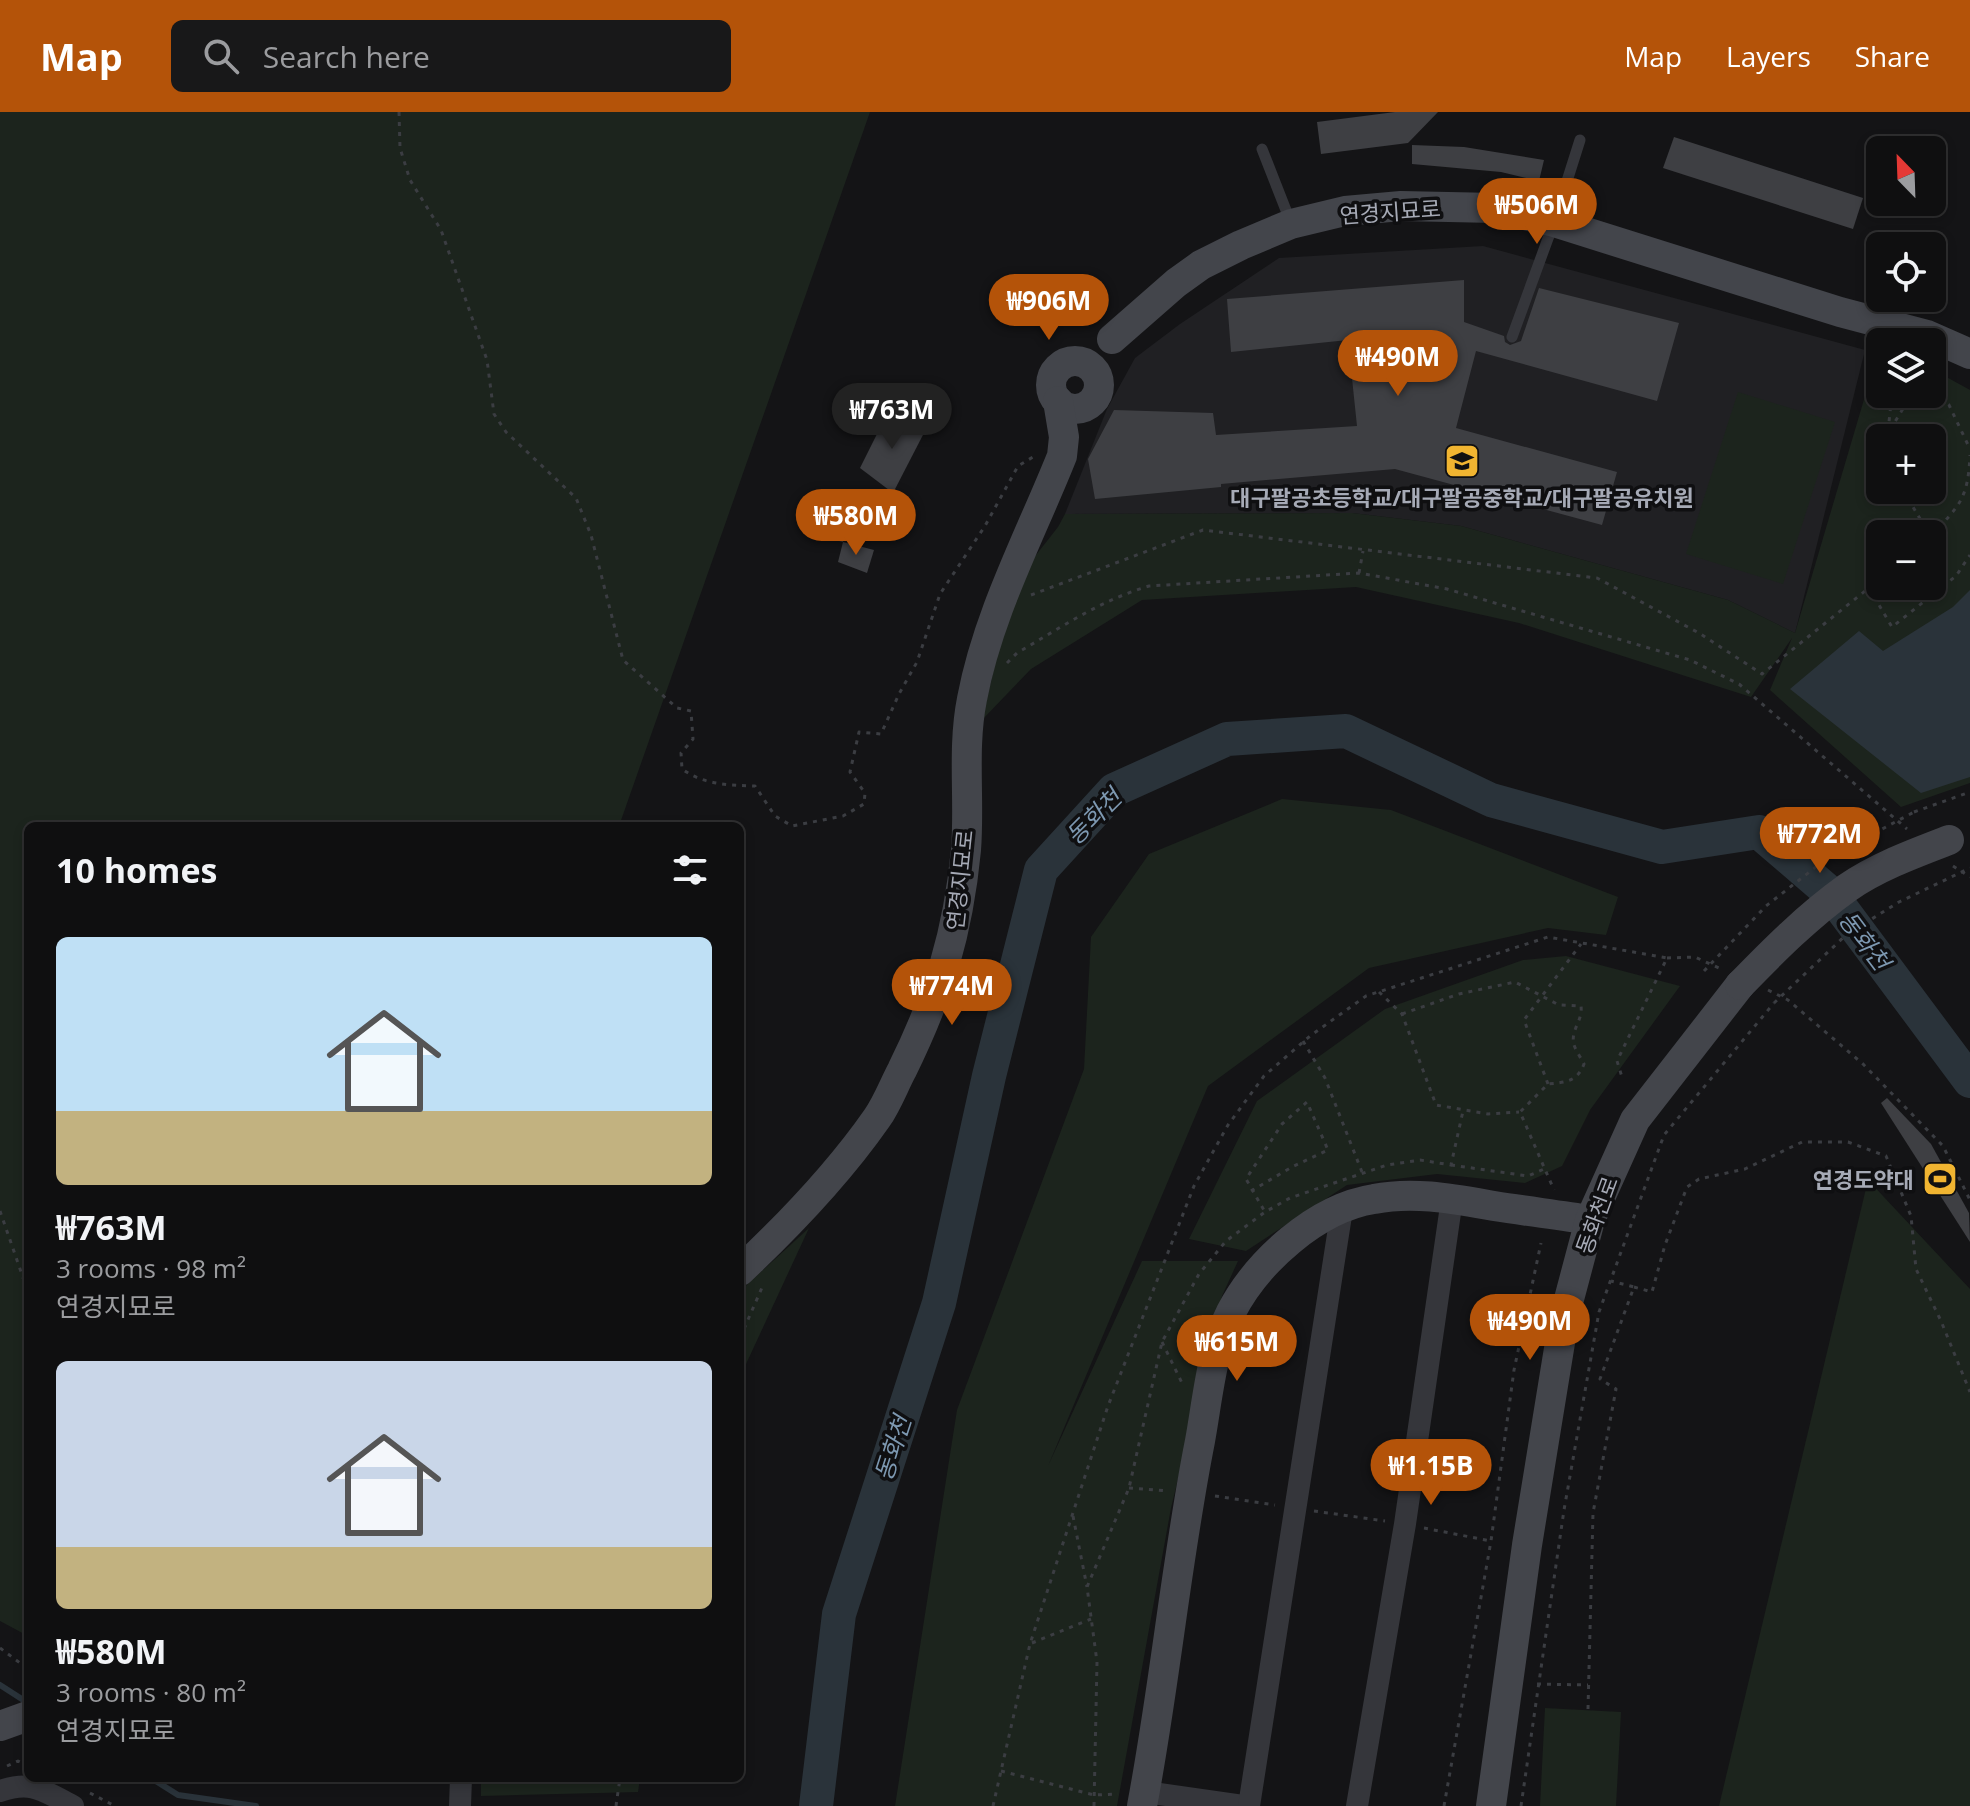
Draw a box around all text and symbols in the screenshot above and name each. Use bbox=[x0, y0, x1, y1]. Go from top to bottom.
search box bbox=[171, 20, 731, 92]
text: Map bbox=[40, 30, 123, 82]
icon: search bbox=[199, 34, 243, 78]
text: Search here bbox=[263, 36, 430, 77]
text: Map bbox=[1624, 37, 1682, 75]
text: Layers bbox=[1726, 37, 1811, 75]
text: Share bbox=[1855, 37, 1930, 75]
north arrow bbox=[1866, 136, 1946, 216]
map controls bbox=[1866, 136, 1946, 600]
pin: ₩506M bbox=[1481, 178, 1593, 246]
text: ₩506M bbox=[1495, 186, 1579, 222]
street label: 연경지묘로 bbox=[1338, 193, 1442, 229]
button: locate bbox=[1866, 232, 1946, 312]
pin: ₩906M bbox=[993, 274, 1105, 342]
text: ₩906M bbox=[1007, 282, 1091, 318]
button: layers bbox=[1866, 328, 1946, 408]
pin: ₩490M bbox=[1342, 330, 1454, 398]
text: ₩490M bbox=[1356, 338, 1440, 374]
pin: ₩763M bbox=[836, 383, 948, 451]
text: ₩763M bbox=[850, 391, 934, 427]
button: + bbox=[1866, 424, 1946, 504]
school or university icon: 대구팔공초등학교/대구팔공중학교/대구팔공유치원 bbox=[1443, 442, 1481, 480]
place label: 대구팔공초등학교/대구팔공중학교/대구팔공유치원 bbox=[1230, 482, 1694, 512]
pin: ₩580M bbox=[800, 489, 912, 557]
text: ₩580M bbox=[814, 497, 898, 533]
button: − bbox=[1866, 520, 1946, 600]
water label: 동화천 bbox=[1058, 779, 1130, 851]
pin: ₩772M bbox=[1764, 807, 1876, 875]
text: ₩772M bbox=[1778, 815, 1862, 851]
street label: 연경지묘로 bbox=[939, 828, 979, 932]
text: 10 homes bbox=[56, 847, 217, 893]
icon: filters bbox=[668, 848, 712, 892]
water label: 동화천 bbox=[1832, 904, 1900, 979]
pin: ₩774M bbox=[896, 959, 1008, 1027]
text: ₩774M bbox=[910, 967, 994, 1003]
icon: home bbox=[312, 989, 456, 1133]
sports icon: 연경도약대 bbox=[1921, 1160, 1959, 1198]
place label: 연경도약대 bbox=[1813, 1164, 1914, 1194]
street label: 동화천로 bbox=[1568, 1172, 1624, 1258]
text: ₩763M bbox=[56, 1204, 166, 1250]
text: 3 rooms · 98 m² bbox=[56, 1250, 246, 1286]
text: 연경지묘로 bbox=[56, 1288, 176, 1324]
pin: ₩490M bbox=[1474, 1294, 1586, 1362]
text: ₩490M bbox=[1488, 1302, 1572, 1338]
pin: ₩615M bbox=[1181, 1315, 1293, 1383]
text: ₩615M bbox=[1195, 1323, 1279, 1359]
water label: 동화천 bbox=[866, 1409, 919, 1485]
icon: home bbox=[312, 1413, 456, 1557]
pin: ₩1.15B bbox=[1366, 1439, 1496, 1507]
text: ₩1.15B bbox=[1389, 1447, 1473, 1483]
text: ₩580M bbox=[56, 1628, 166, 1674]
text: 3 rooms · 80 m² bbox=[56, 1674, 246, 1710]
text: 연경지묘로 bbox=[56, 1712, 176, 1748]

